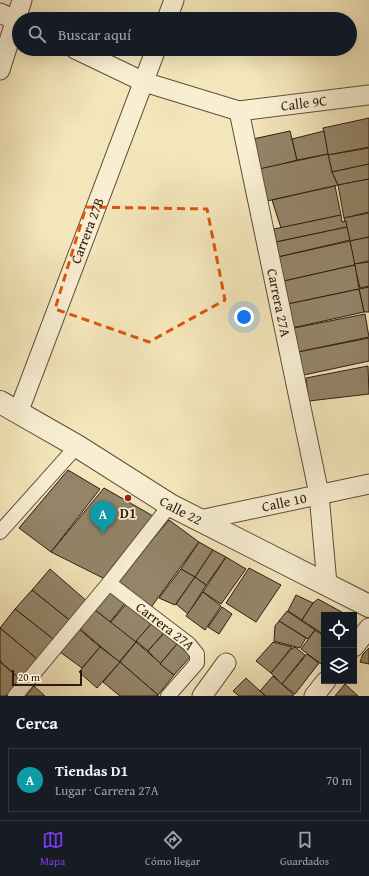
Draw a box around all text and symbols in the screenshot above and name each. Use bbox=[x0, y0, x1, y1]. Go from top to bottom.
search box bbox=[12, 12, 357, 56]
icon: search bbox=[26, 23, 48, 45]
text: Buscar aquí bbox=[58, 24, 131, 45]
street label: Calle 9C bbox=[280, 90, 328, 116]
street label: Carrera 27B bbox=[66, 195, 109, 266]
street label: Carrera 27A bbox=[262, 267, 296, 339]
your location bbox=[234, 307, 254, 327]
street label: Calle 10 bbox=[260, 488, 309, 517]
street label: Calle 22 bbox=[156, 491, 206, 530]
marker: D1 bbox=[123, 493, 133, 503]
pin: A bbox=[90, 501, 116, 534]
place label: D1 bbox=[120, 503, 136, 523]
street label: Carrera 27A bbox=[132, 597, 200, 655]
map controls bbox=[321, 612, 357, 684]
button: locate bbox=[321, 612, 357, 648]
button: layers bbox=[321, 648, 357, 684]
scale bar bbox=[12, 668, 82, 687]
text: 20 m bbox=[18, 669, 40, 685]
text: Cerca bbox=[16, 710, 58, 735]
text: Tiendas D1 bbox=[55, 760, 128, 781]
text: A bbox=[26, 771, 34, 790]
text: 70 m bbox=[326, 771, 352, 790]
text: Lugar · Carrera 27A bbox=[55, 781, 159, 800]
tab: Mapa bbox=[40, 829, 65, 869]
tab: Cómo llegar bbox=[145, 829, 200, 869]
tab: Guardados bbox=[280, 829, 329, 869]

